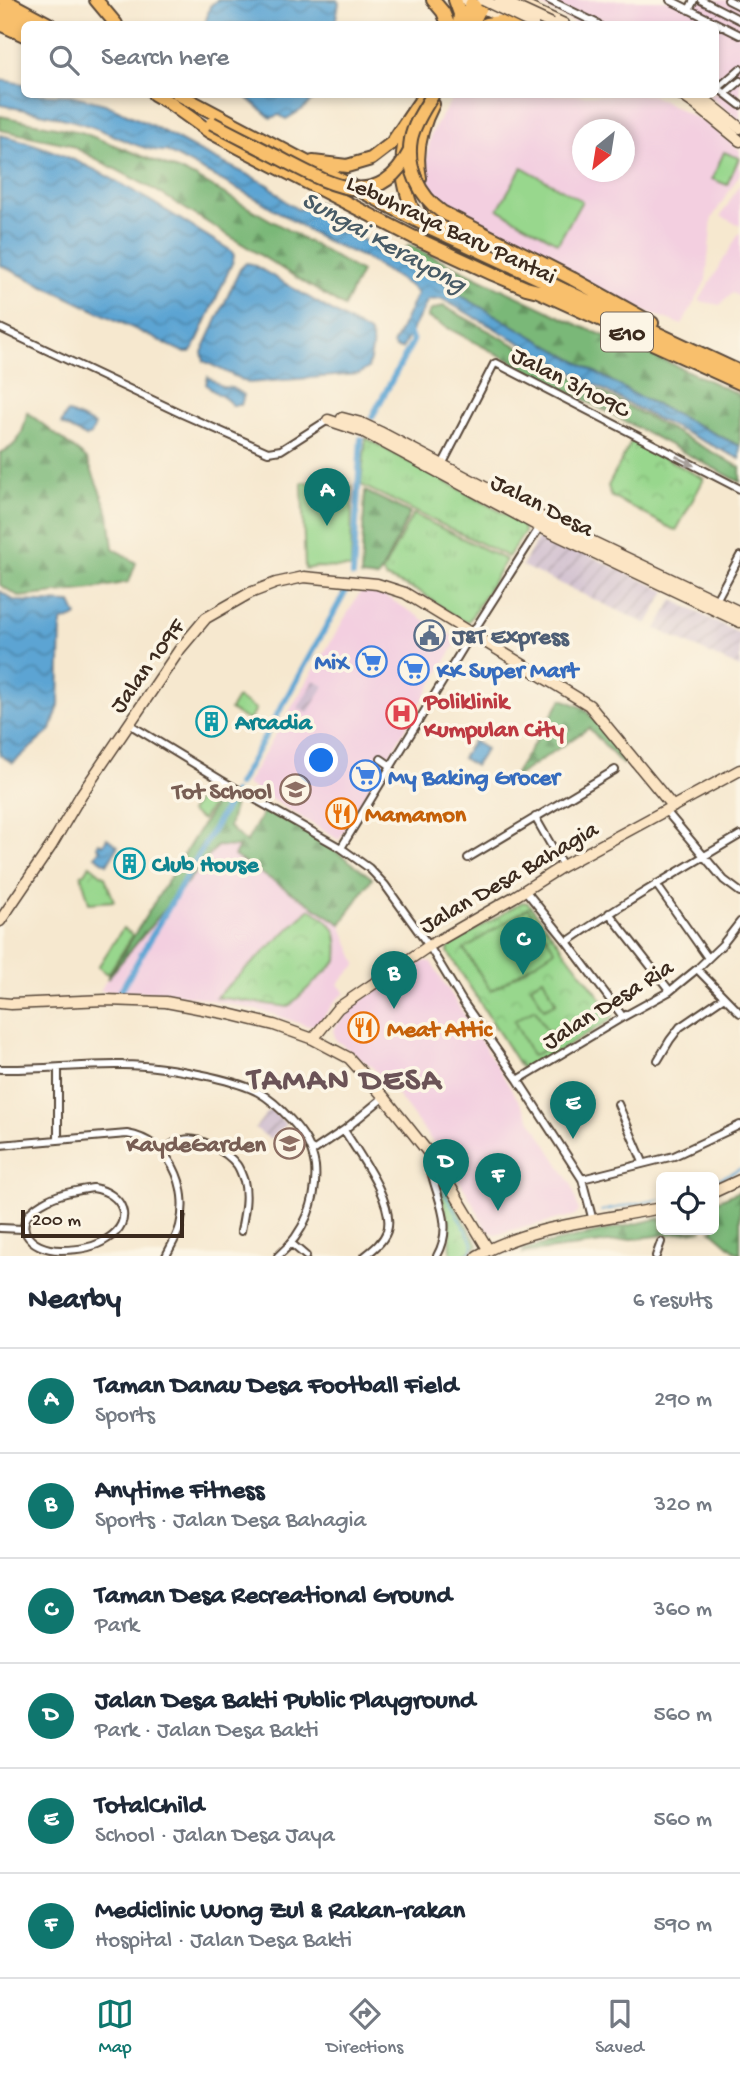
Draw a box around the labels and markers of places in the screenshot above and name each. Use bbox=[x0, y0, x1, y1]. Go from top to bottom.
pin: A bbox=[304, 468, 350, 526]
public building icon: J&T Express bbox=[412, 618, 446, 652]
place label: J&T Express bbox=[451, 624, 570, 653]
supermarket icon: MiX bbox=[355, 644, 389, 678]
place label: MiX bbox=[314, 650, 350, 679]
supermarket icon: KK Super Mart bbox=[397, 652, 431, 686]
place label: KK Super Mart bbox=[436, 658, 580, 687]
place label: Poliklinik Kumpulan City bbox=[422, 689, 564, 746]
hospital icon: Poliklinik Kumpulan City bbox=[384, 697, 418, 731]
building icon: Arcadia bbox=[195, 704, 229, 738]
place label: Arcadia bbox=[234, 710, 313, 739]
supermarket icon: My Baking Grocer bbox=[348, 759, 382, 793]
place label: My Baking Grocer bbox=[388, 765, 562, 794]
school or university icon: Tot School bbox=[278, 773, 312, 807]
place label: Tot School bbox=[170, 779, 272, 808]
restaurant icon: Mamamon bbox=[325, 796, 359, 830]
place label: Mamamon bbox=[365, 802, 467, 831]
building icon: Club House bbox=[112, 846, 146, 880]
place label: Club House bbox=[152, 852, 260, 881]
pin: C bbox=[500, 917, 546, 975]
pin: B bbox=[371, 951, 417, 1009]
restaurant icon: Meat Attic bbox=[347, 1011, 381, 1045]
place label: Meat Attic bbox=[387, 1017, 494, 1046]
pin: E bbox=[550, 1081, 596, 1139]
school or university icon: KaydeGarden bbox=[272, 1126, 306, 1160]
place label: KaydeGarden bbox=[125, 1132, 267, 1161]
pin: D bbox=[423, 1139, 469, 1197]
pin: F bbox=[475, 1153, 521, 1211]

